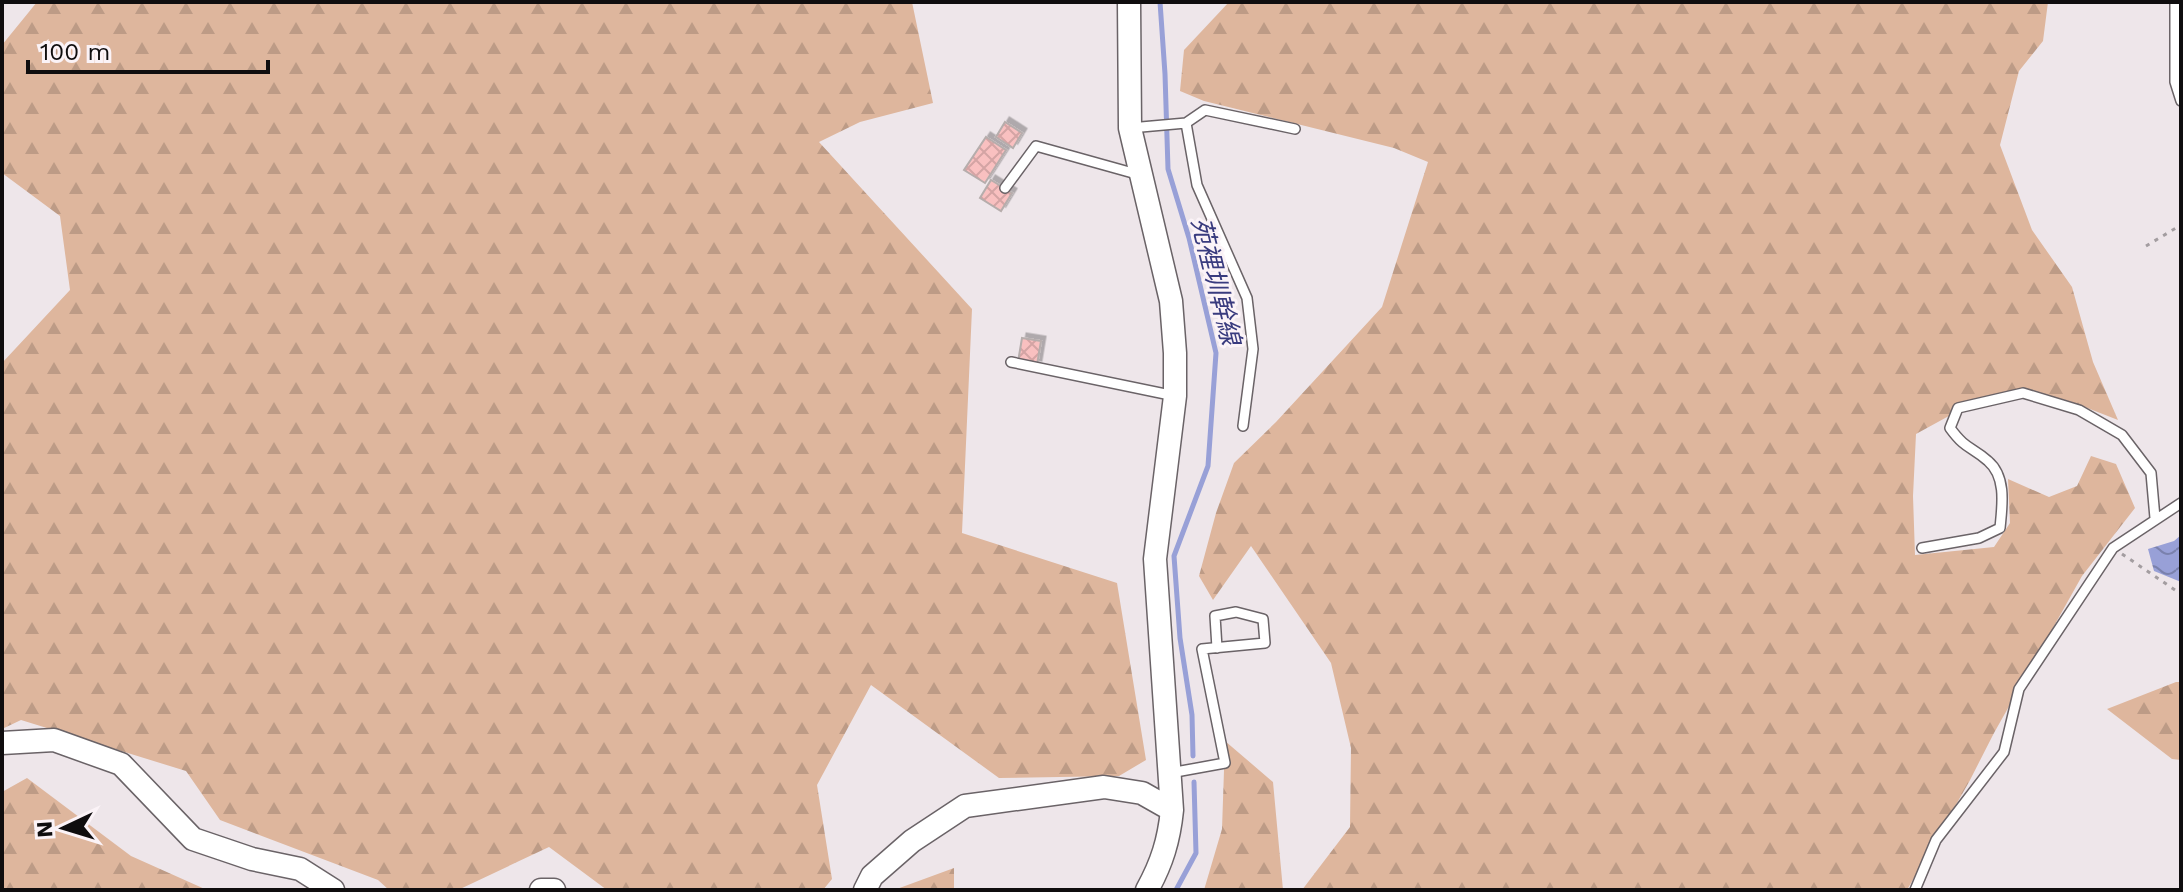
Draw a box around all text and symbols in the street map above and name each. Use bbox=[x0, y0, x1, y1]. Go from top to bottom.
scale bar bbox=[28, 24, 268, 74]
text: 100 m bbox=[40, 38, 110, 66]
water label: 苑裡圳幹線 bbox=[1186, 214, 1247, 351]
north arrow bbox=[24, 788, 104, 868]
text: N bbox=[32, 820, 58, 838]

